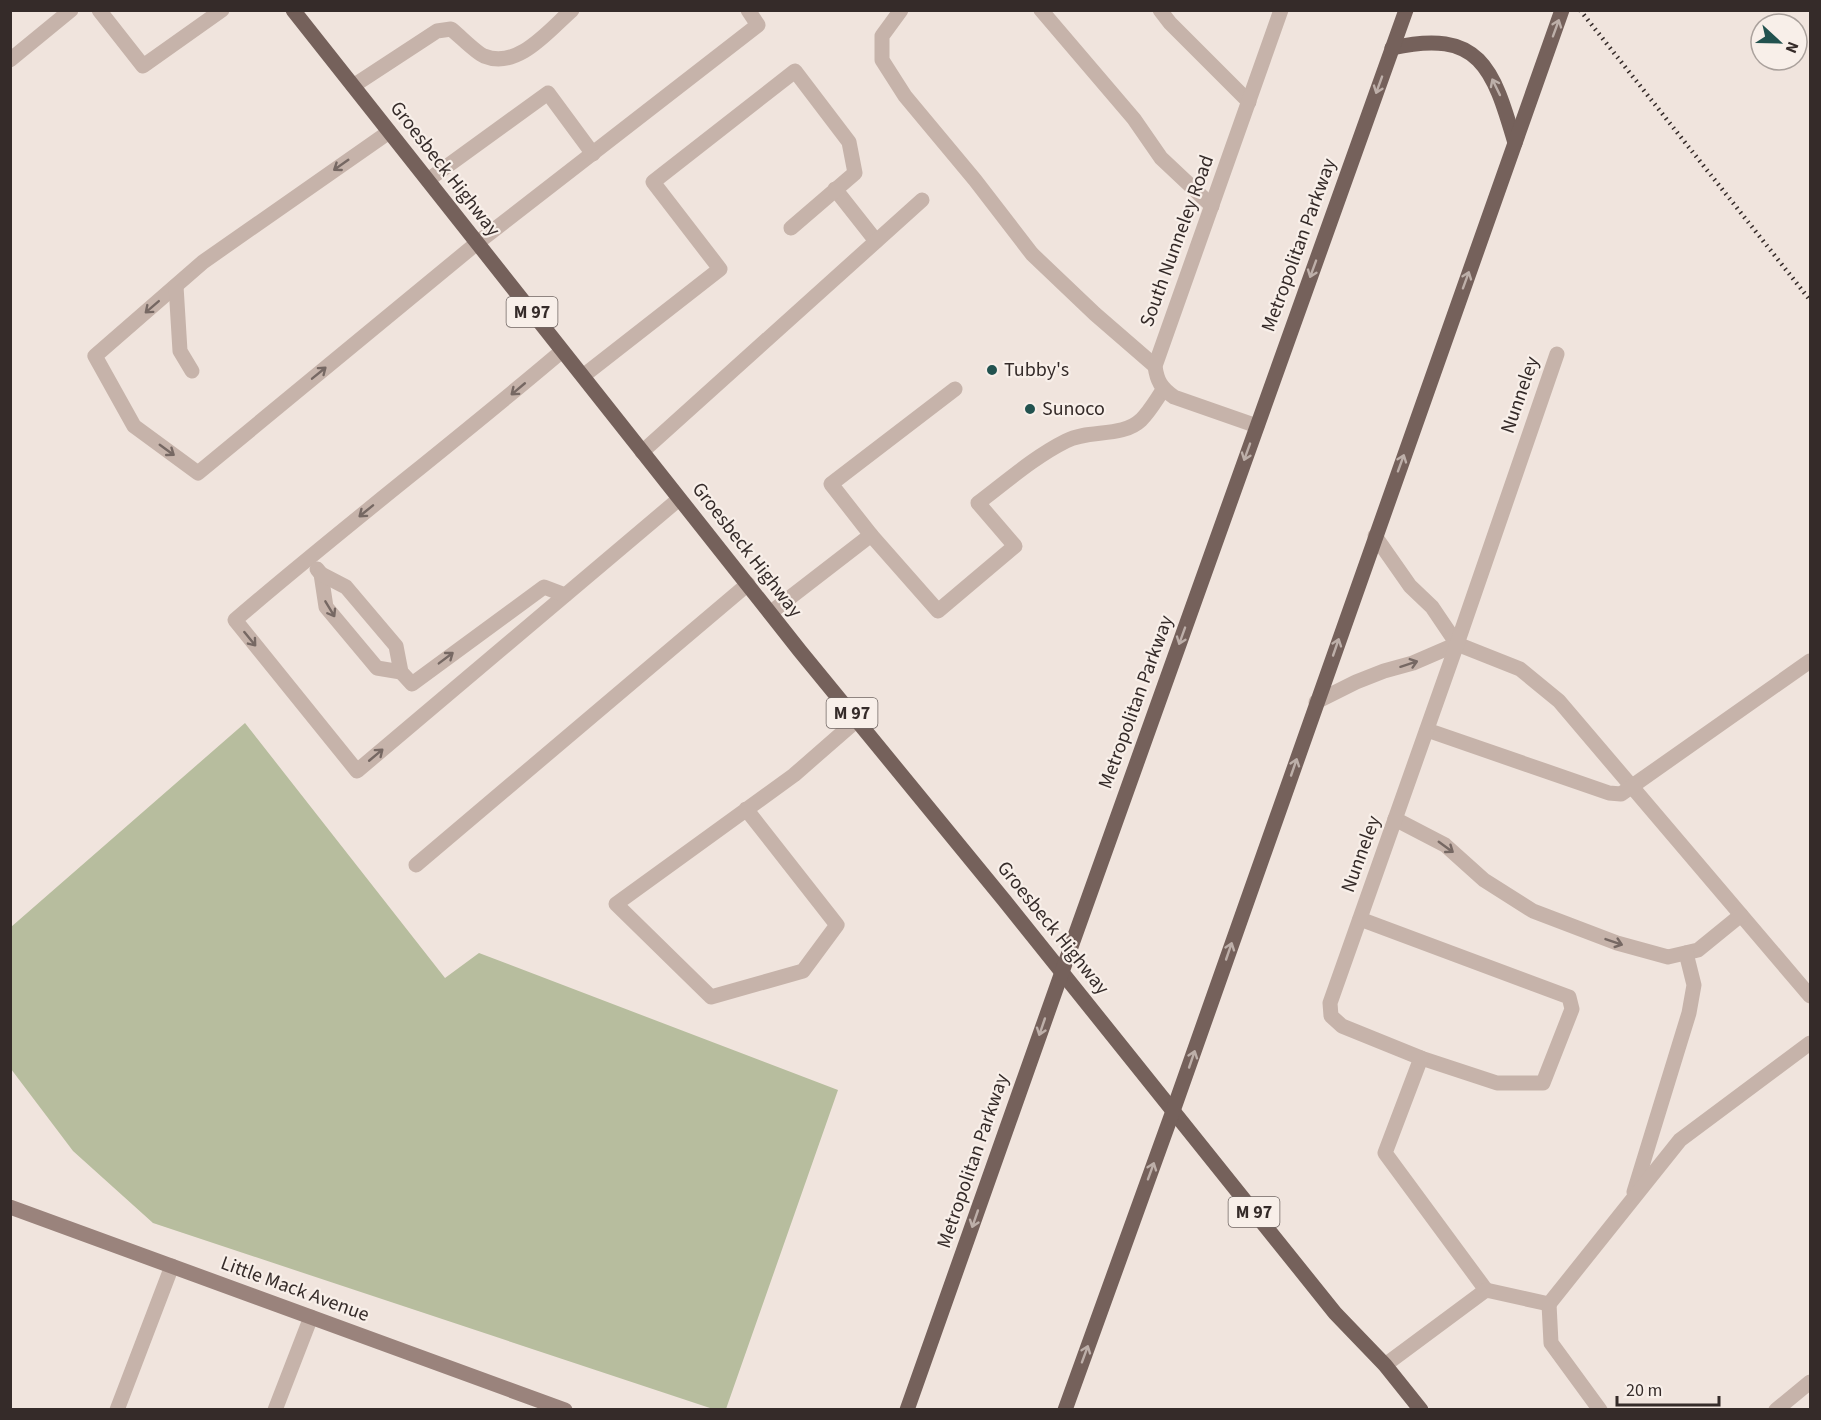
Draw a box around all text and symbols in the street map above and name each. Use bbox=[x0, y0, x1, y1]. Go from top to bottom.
north arrow bbox=[1749, 12, 1809, 72]
one-way arrow bbox=[1551, 19, 1562, 38]
text: N bbox=[1780, 38, 1804, 56]
one-way arrow bbox=[1372, 75, 1383, 94]
one-way arrow bbox=[1489, 79, 1501, 97]
street label: Groesbeck Highway bbox=[383, 95, 507, 243]
street label: South Nunneley Road bbox=[1133, 151, 1221, 331]
street label: Metropolitan Parkway bbox=[1255, 154, 1344, 336]
one-way arrow bbox=[334, 159, 350, 171]
one-way arrow bbox=[1306, 259, 1317, 278]
one-way arrow bbox=[1461, 271, 1472, 290]
road number: M 97 bbox=[506, 297, 558, 327]
one-way arrow bbox=[145, 300, 160, 314]
street label: Nunneley bbox=[1494, 352, 1546, 437]
place label: Tubby's bbox=[1004, 356, 1069, 384]
marker: Tubby's bbox=[985, 363, 999, 377]
one-way arrow bbox=[311, 367, 327, 380]
one-way arrow bbox=[510, 382, 526, 395]
place label: Sunoco bbox=[1042, 395, 1105, 423]
marker: Sunoco bbox=[1023, 402, 1037, 416]
one-way arrow bbox=[1241, 442, 1252, 461]
one-way arrow bbox=[158, 444, 174, 456]
one-way arrow bbox=[1396, 454, 1407, 473]
street label: Groesbeck Highway bbox=[685, 476, 809, 624]
one-way arrow bbox=[358, 505, 374, 518]
one-way arrow bbox=[324, 600, 336, 617]
street label: Metropolitan Parkway bbox=[1092, 611, 1181, 793]
one-way arrow bbox=[1175, 626, 1186, 645]
one-way arrow bbox=[244, 631, 257, 647]
one-way arrow bbox=[1331, 638, 1342, 657]
one-way arrow bbox=[438, 652, 454, 665]
one-way arrow bbox=[1399, 658, 1418, 669]
road number: M 97 bbox=[826, 698, 878, 728]
one-way arrow bbox=[368, 748, 383, 762]
one-way arrow bbox=[1289, 758, 1300, 777]
street label: Nunneley bbox=[1334, 811, 1388, 896]
one-way arrow bbox=[1438, 841, 1454, 854]
street label: Groesbeck Highway bbox=[990, 855, 1116, 1001]
one-way arrow bbox=[1604, 937, 1623, 948]
one-way arrow bbox=[1225, 942, 1236, 961]
one-way arrow bbox=[1036, 1017, 1047, 1036]
one-way arrow bbox=[1187, 1050, 1198, 1069]
street label: Metropolitan Parkway bbox=[930, 1069, 1016, 1252]
one-way arrow bbox=[1146, 1162, 1157, 1181]
road number: M 97 bbox=[1228, 1197, 1280, 1227]
one-way arrow bbox=[968, 1209, 979, 1228]
street label: Little Mack Avenue bbox=[217, 1249, 373, 1329]
one-way arrow bbox=[1080, 1346, 1091, 1364]
scale bar bbox=[1617, 1369, 1719, 1407]
text: 20 m bbox=[1626, 1378, 1662, 1403]

